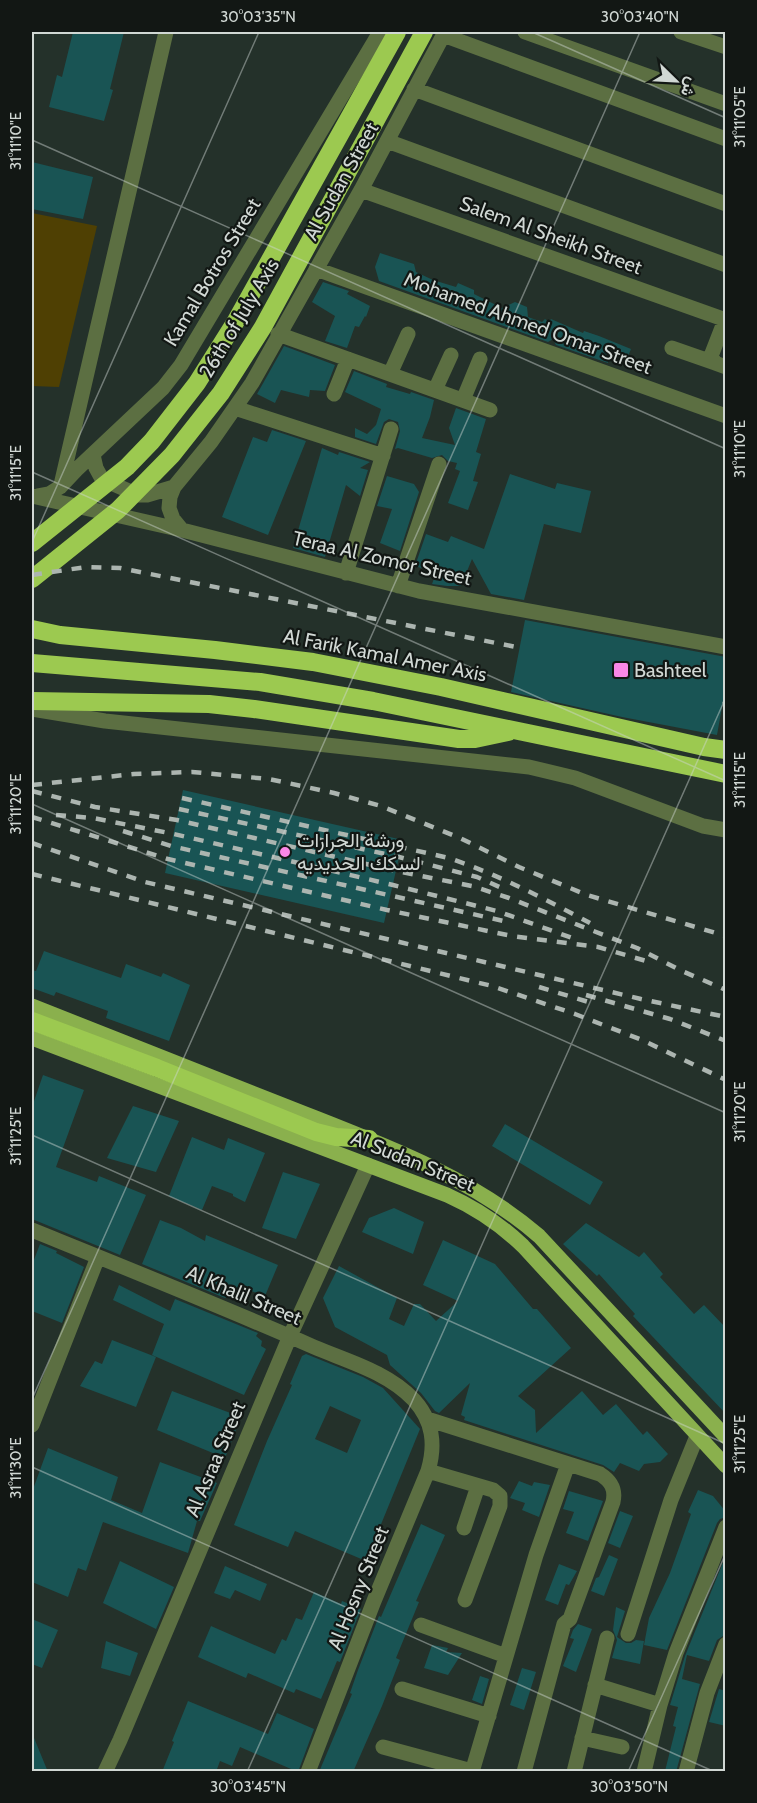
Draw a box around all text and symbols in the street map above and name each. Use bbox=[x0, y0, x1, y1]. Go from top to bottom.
text: 30°03'35"N bbox=[220, 8, 296, 26]
text: 30°03'40"N bbox=[601, 8, 679, 26]
north arrow bbox=[646, 51, 706, 111]
text: ش bbox=[677, 74, 702, 100]
text: 31°11'05"E bbox=[731, 86, 749, 148]
text: 31°11'10"E bbox=[7, 112, 25, 170]
street label: Al Sudan Street bbox=[299, 118, 383, 244]
street label: Salem Al Sheikh Street bbox=[457, 191, 646, 279]
street label: Kamal Botros Street bbox=[158, 194, 266, 350]
street label: 26th of July Axis bbox=[194, 254, 284, 382]
street label: Mohamed Ahmed Omar Street bbox=[401, 267, 655, 379]
text: 31°11'10"E bbox=[731, 420, 749, 478]
text: 31°11'15"E bbox=[7, 445, 25, 501]
street label: Teraa Al Zomor Street bbox=[290, 526, 474, 590]
street label: Al Farik Kamal Amer Axis bbox=[281, 623, 489, 687]
place label: Bashteel bbox=[634, 658, 707, 682]
marker: Bashteel bbox=[612, 661, 630, 679]
text: 31°11'15"E bbox=[731, 752, 749, 808]
text: 31°11'20"E bbox=[7, 773, 25, 835]
place label: ورشة الجرارات لسكك الحديديه bbox=[297, 828, 421, 875]
marker: ورشة الجرارات لسكك الحديديه bbox=[278, 845, 292, 859]
text: 31°11'20"E bbox=[731, 1081, 749, 1143]
text: 31°11'25"E bbox=[7, 1107, 25, 1165]
street label: Al Sudan Street bbox=[348, 1125, 479, 1197]
street label: Al Khalil Street bbox=[183, 1260, 305, 1330]
street label: Al Asraa Street bbox=[180, 1397, 250, 1520]
text: 31°11'25"E bbox=[731, 1415, 749, 1473]
text: 31°11'30"E bbox=[7, 1437, 25, 1499]
street label: Al Hosny Street bbox=[322, 1522, 394, 1653]
text: 30°03'45"N bbox=[210, 1778, 286, 1796]
text: 30°03'50"N bbox=[590, 1778, 668, 1796]

